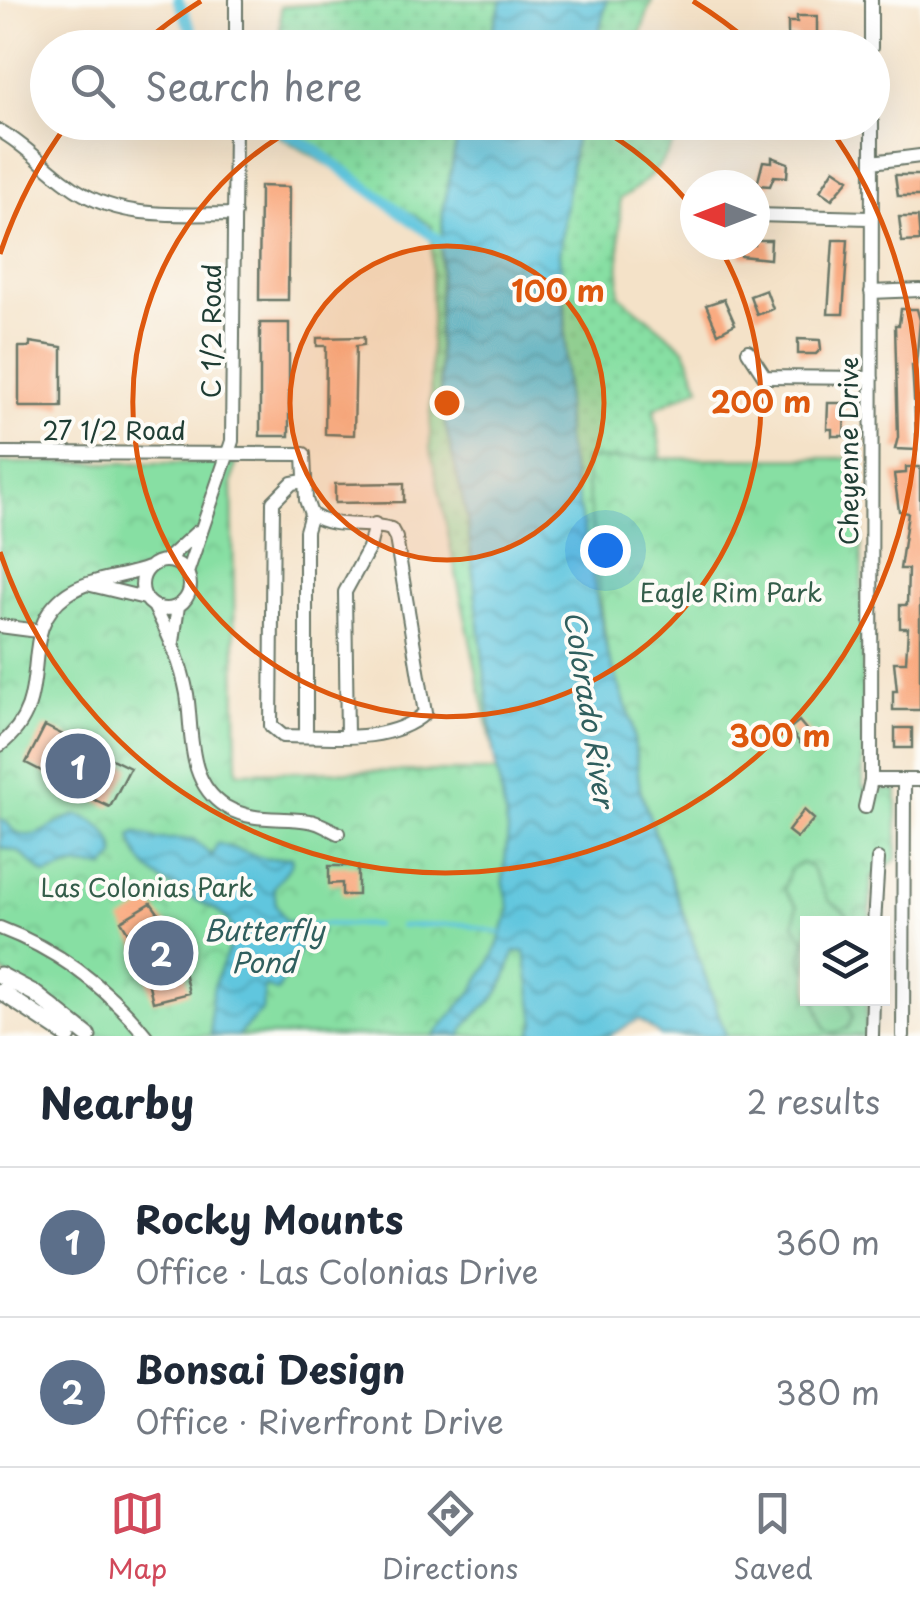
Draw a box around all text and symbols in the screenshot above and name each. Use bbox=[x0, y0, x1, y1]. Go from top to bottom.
search box bbox=[30, 30, 890, 140]
text: Search here bbox=[145, 57, 362, 114]
icon: search bbox=[65, 58, 120, 113]
north arrow bbox=[680, 170, 770, 260]
street label: C 1/2 Road bbox=[192, 264, 230, 398]
text: 100 m bbox=[511, 267, 605, 312]
street label: Cheyenne Drive bbox=[829, 357, 867, 545]
text: 200 m bbox=[711, 378, 811, 423]
centre of rings bbox=[429, 385, 465, 421]
street label: 27 1/2 Road bbox=[42, 411, 186, 449]
your location bbox=[580, 525, 631, 576]
park label: Eagle Rim Park bbox=[640, 573, 822, 611]
water label: Colorado River bbox=[554, 608, 628, 813]
text: 300 m bbox=[729, 712, 831, 757]
pin: 1 bbox=[46, 728, 110, 804]
park label: Las Colonias Park bbox=[41, 868, 253, 906]
water label: Butterfly Pond bbox=[204, 908, 326, 983]
pin: 2 bbox=[128, 916, 194, 990]
map controls bbox=[800, 916, 890, 1006]
button: layers bbox=[800, 916, 890, 1006]
text: Nearby bbox=[40, 1070, 194, 1133]
text: 2 results bbox=[747, 1077, 880, 1125]
text: Rocky Mounts bbox=[135, 1190, 403, 1247]
text: 1 bbox=[65, 1218, 80, 1266]
text: 360 m bbox=[775, 1218, 880, 1266]
text: Office · Las Colonias Drive bbox=[135, 1247, 539, 1295]
text: Bonsai Design bbox=[135, 1340, 405, 1397]
text: 2 bbox=[61, 1368, 84, 1416]
text: 380 m bbox=[775, 1368, 880, 1416]
text: Office · Riverfront Drive bbox=[135, 1397, 504, 1445]
tab: Map bbox=[107, 1486, 167, 1589]
tab: Directions bbox=[382, 1486, 518, 1589]
tab: Saved bbox=[733, 1486, 813, 1589]

